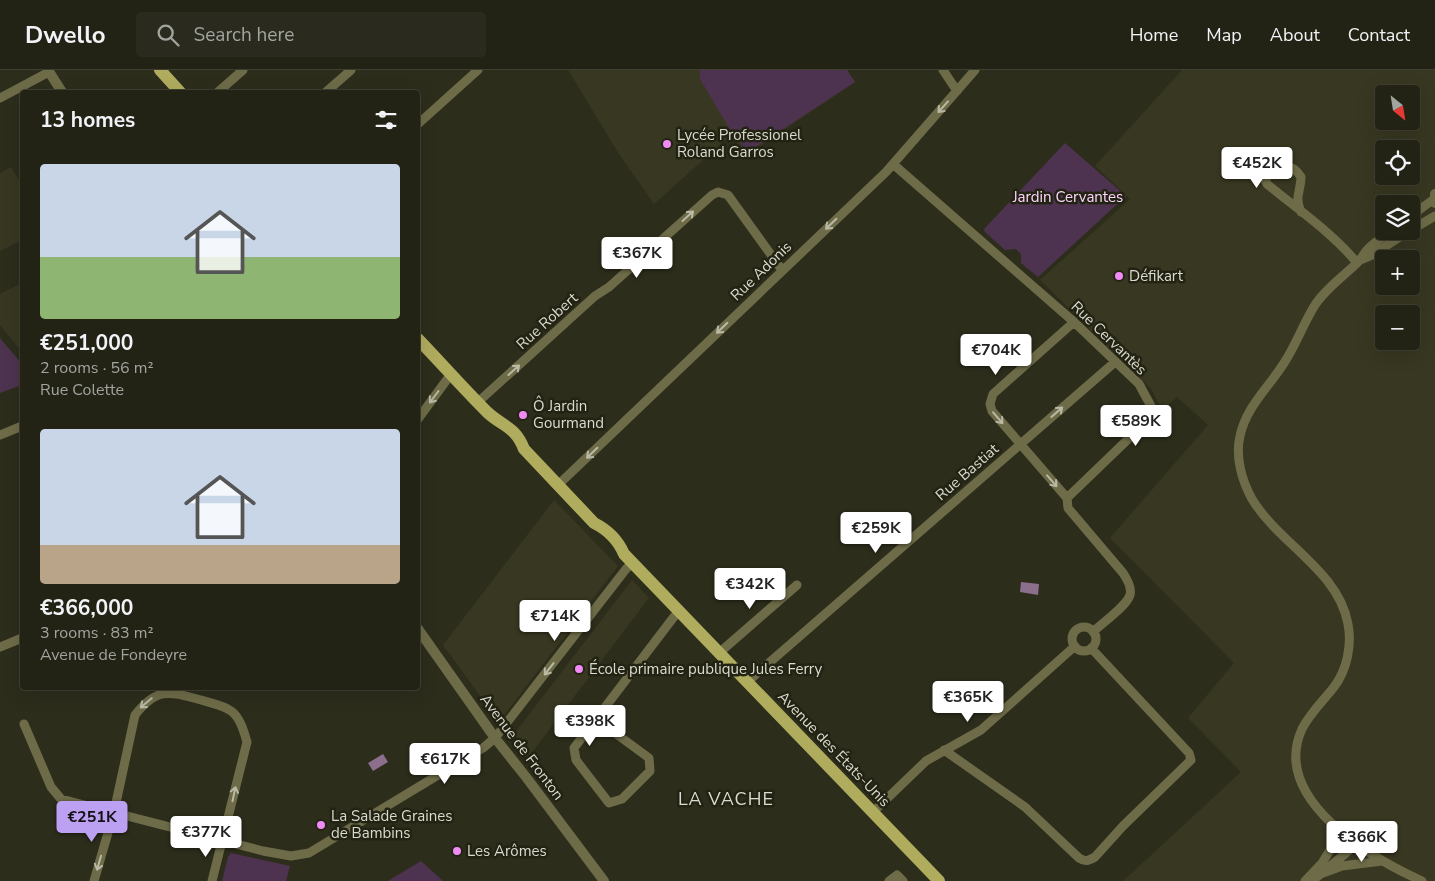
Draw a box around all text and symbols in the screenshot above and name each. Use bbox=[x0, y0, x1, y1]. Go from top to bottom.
search box bbox=[136, 12, 486, 57]
text: Dwello bbox=[25, 19, 106, 51]
icon: search bbox=[154, 21, 182, 49]
text: Search here bbox=[194, 22, 294, 48]
text: Home bbox=[1130, 23, 1178, 47]
text: Map bbox=[1206, 23, 1242, 47]
text: About bbox=[1270, 23, 1320, 47]
text: Contact bbox=[1348, 23, 1410, 47]
north arrow bbox=[1375, 85, 1420, 130]
map controls bbox=[1375, 85, 1420, 350]
one-way arrow bbox=[937, 100, 949, 113]
text: 13 homes bbox=[40, 106, 135, 134]
icon: filters bbox=[372, 106, 400, 134]
place label: Lycée Professionel Roland Garros bbox=[677, 125, 802, 162]
marker: Lycée Professionel Roland Garros bbox=[661, 138, 673, 150]
button: locate bbox=[1375, 140, 1420, 185]
pin: €452K bbox=[1222, 146, 1292, 189]
text: €452K bbox=[1232, 152, 1282, 174]
park label: Jardin Cervantes bbox=[1012, 187, 1123, 207]
button: layers bbox=[1375, 195, 1420, 240]
icon: home bbox=[175, 197, 265, 287]
one-way arrow bbox=[682, 210, 695, 221]
one-way arrow bbox=[825, 218, 837, 230]
pin: €367K bbox=[602, 236, 672, 279]
street label: Rue Adonis bbox=[726, 237, 796, 305]
text: €367K bbox=[612, 242, 662, 264]
button: + bbox=[1375, 250, 1420, 295]
place label: Défikart bbox=[1129, 266, 1184, 286]
marker: Défikart bbox=[1113, 270, 1125, 282]
street label: Rue Robert bbox=[512, 288, 583, 354]
street label: Rue Cervantès bbox=[1067, 297, 1151, 379]
button: − bbox=[1375, 305, 1420, 350]
one-way arrow bbox=[715, 322, 728, 334]
text: €251,000 bbox=[40, 329, 133, 357]
pin: €704K bbox=[961, 334, 1031, 376]
text: €704K bbox=[971, 339, 1021, 361]
text: 2 rooms · 56 m² bbox=[40, 357, 153, 379]
one-way arrow bbox=[508, 364, 521, 375]
text: Rue Colette bbox=[40, 379, 124, 401]
one-way arrow bbox=[429, 390, 440, 403]
place label: Ô Jardin Gourmand bbox=[533, 395, 604, 433]
pin: €589K bbox=[1101, 404, 1171, 447]
one-way arrow bbox=[1051, 406, 1064, 418]
marker: Ô Jardin Gourmand bbox=[517, 409, 529, 421]
text: €589K bbox=[1111, 410, 1161, 432]
one-way arrow bbox=[992, 412, 1004, 425]
street label: Rue Bastiat bbox=[931, 439, 1003, 505]
one-way arrow bbox=[585, 447, 598, 459]
icon: home bbox=[175, 462, 265, 552]
one-way arrow bbox=[1047, 475, 1058, 488]
pin: €259K bbox=[841, 512, 911, 554]
text: €259K bbox=[851, 517, 901, 539]
pin: €342K bbox=[715, 568, 785, 610]
text: €342K bbox=[725, 573, 775, 595]
text: €366,000 bbox=[40, 594, 133, 622]
pin: €714K bbox=[520, 600, 590, 642]
text: €714K bbox=[530, 605, 580, 627]
text: 3 rooms · 83 m² bbox=[40, 622, 153, 644]
text: Avenue de Fondeyre bbox=[40, 644, 187, 666]
place label: École primaire publique Jules Ferry bbox=[589, 659, 823, 679]
one-way arrow bbox=[544, 663, 555, 676]
marker: École primaire publique Jules Ferry bbox=[573, 663, 585, 675]
pin: €365K bbox=[933, 680, 1003, 723]
text: €365K bbox=[943, 686, 993, 708]
street label: Avenue des États-Unis bbox=[773, 687, 895, 811]
street label: Avenue de Fronton bbox=[476, 690, 568, 804]
one-way arrow bbox=[140, 698, 153, 709]
pin: €398K bbox=[555, 704, 625, 747]
text: €398K bbox=[565, 710, 615, 732]
pin: €617K bbox=[410, 742, 480, 785]
text: €617K bbox=[420, 748, 470, 770]
one-way arrow bbox=[230, 786, 239, 802]
district label: LA VACHE bbox=[678, 787, 774, 811]
pin: €251K bbox=[57, 800, 127, 843]
text: €251K bbox=[67, 806, 117, 828]
place label: La Salade Graines de Bambins bbox=[331, 806, 452, 843]
pin: €377K bbox=[171, 816, 241, 858]
marker: La Salade Graines de Bambins bbox=[315, 819, 327, 831]
pin: €366K bbox=[1327, 820, 1397, 863]
text: €377K bbox=[181, 821, 231, 843]
text: €366K bbox=[1337, 826, 1387, 848]
place label: Les Arômes bbox=[467, 841, 547, 861]
marker: Les Arômes bbox=[451, 845, 463, 857]
one-way arrow bbox=[94, 855, 103, 871]

